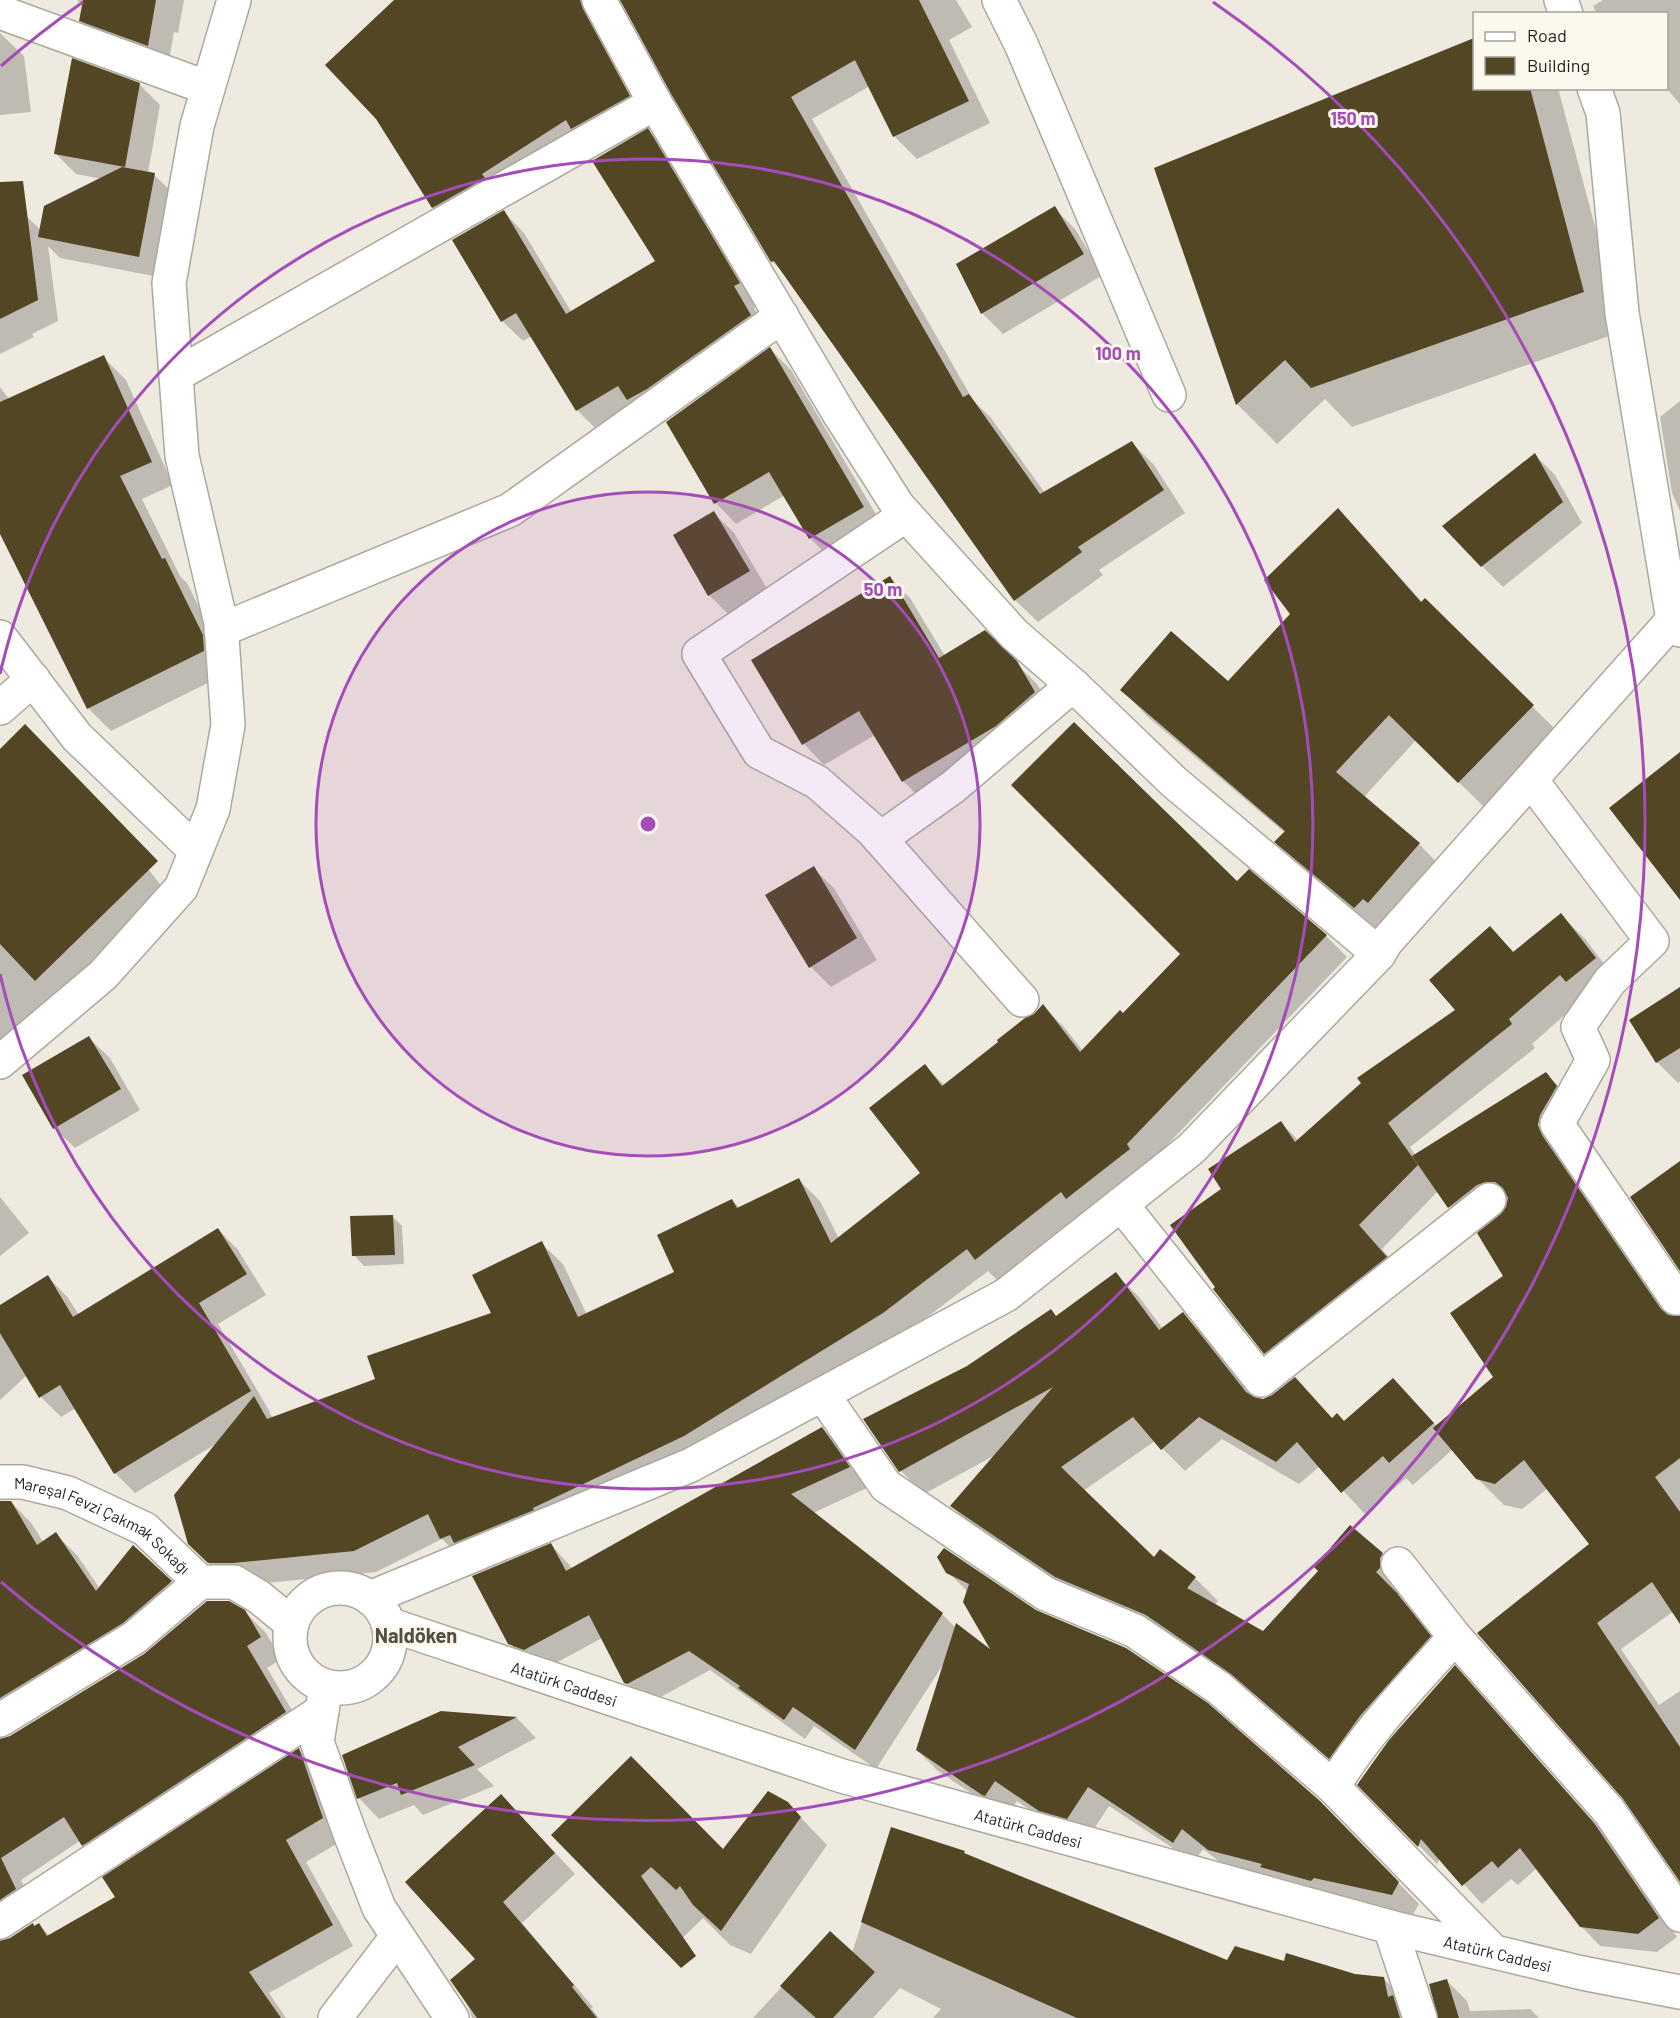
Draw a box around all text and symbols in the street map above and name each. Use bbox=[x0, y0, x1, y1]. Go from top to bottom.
legend bbox=[1473, 12, 1668, 90]
text: Road bbox=[1527, 24, 1567, 46]
text: Building bbox=[1527, 54, 1590, 76]
text: 150 m bbox=[1331, 107, 1375, 129]
text: 100 m bbox=[1095, 342, 1141, 364]
text: 50 m bbox=[864, 578, 902, 600]
centre of rings bbox=[638, 814, 658, 834]
street label: Mareşal Fevzi Çakmak Sokağı bbox=[14, 1473, 195, 1577]
district label: Naldöken bbox=[375, 1623, 457, 1647]
street label: Atatürk Caddesi bbox=[509, 1657, 620, 1710]
street label: Atatürk Caddesi bbox=[973, 1803, 1084, 1851]
street label: Atatürk Caddesi bbox=[1442, 1931, 1554, 1975]

